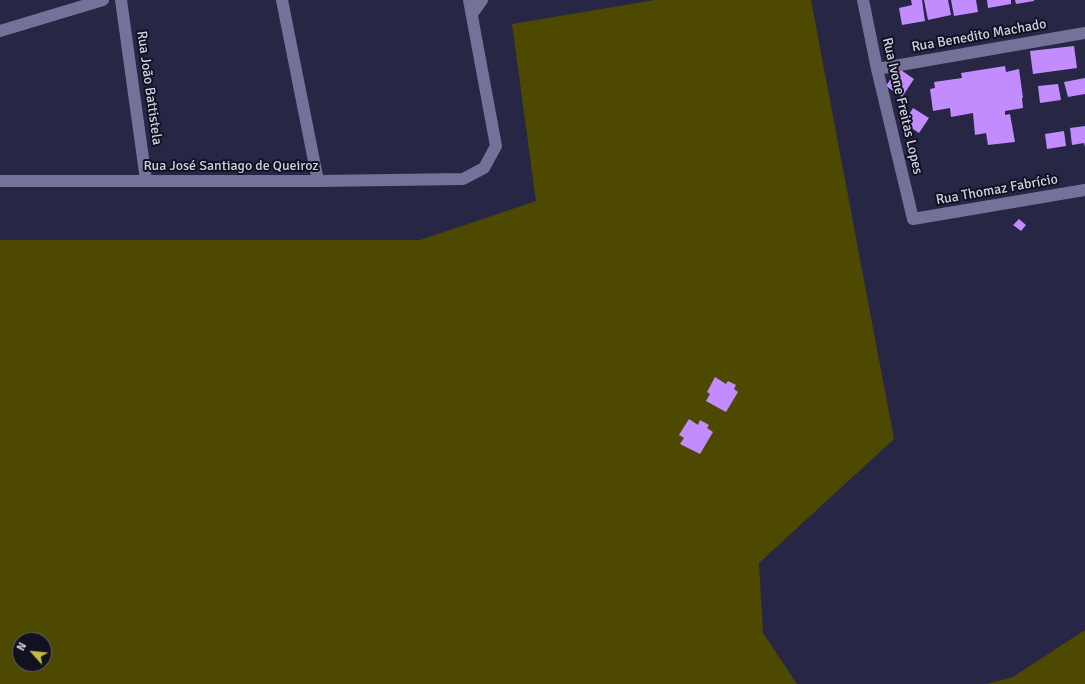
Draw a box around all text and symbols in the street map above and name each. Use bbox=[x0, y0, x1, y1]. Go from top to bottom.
street label: Rua Benedito Machado bbox=[910, 16, 1048, 56]
street label: Rua João Battistela bbox=[133, 30, 165, 146]
street label: Rua Ivone Freitas Lopes bbox=[878, 36, 926, 176]
street label: Rua José Santiago de Queiroz bbox=[143, 158, 319, 174]
street label: Rua Thomaz Fabrício bbox=[935, 171, 1059, 209]
north arrow bbox=[12, 632, 52, 672]
text: N bbox=[14, 640, 29, 653]

